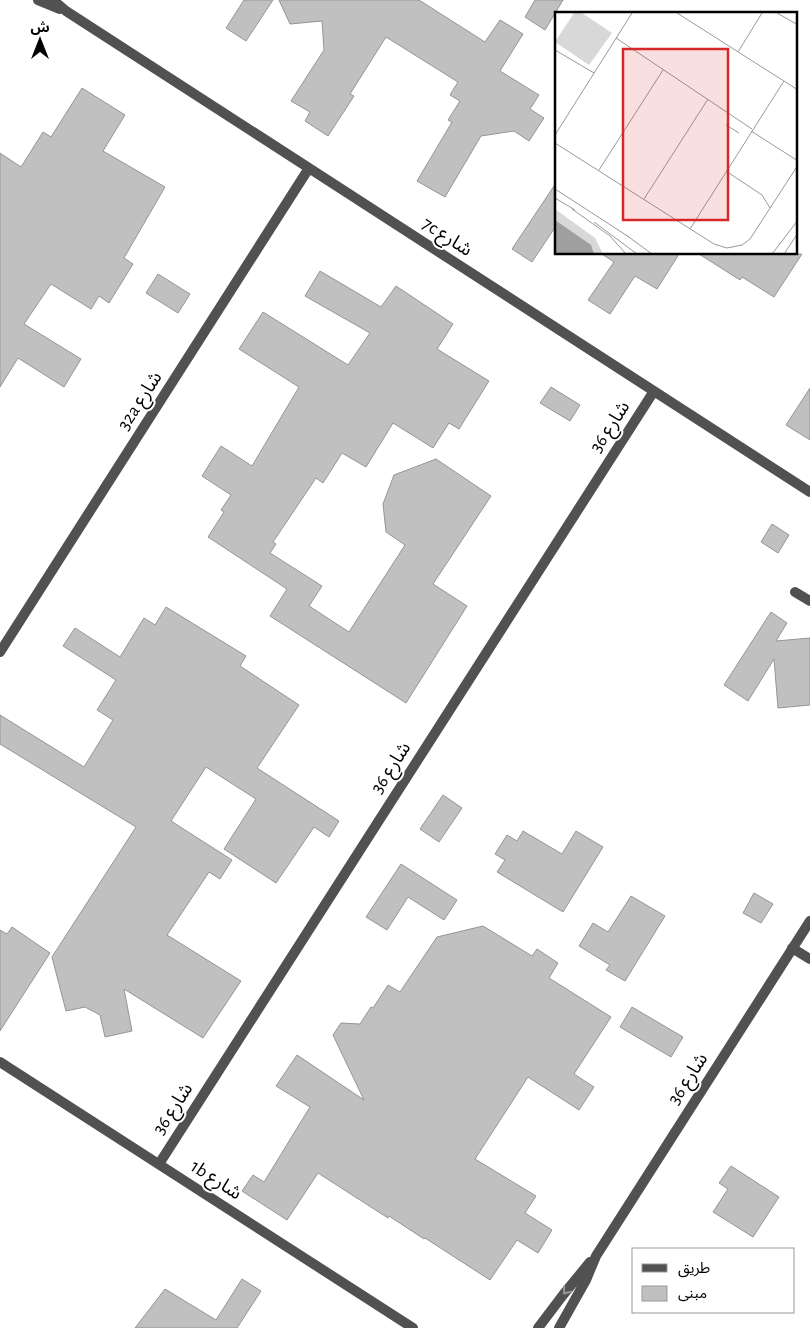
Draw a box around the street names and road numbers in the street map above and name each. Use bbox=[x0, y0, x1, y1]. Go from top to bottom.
street label: 7c شارع bbox=[417, 214, 475, 263]
street label: 32a شارع bbox=[114, 368, 168, 435]
street label: شارع 36 bbox=[587, 398, 636, 458]
street label: شارع 36 bbox=[368, 739, 417, 799]
street label: شارع 36 bbox=[665, 1050, 714, 1110]
street label: شارع 36 bbox=[150, 1080, 199, 1140]
street label: 1b شارع bbox=[186, 1157, 245, 1206]

